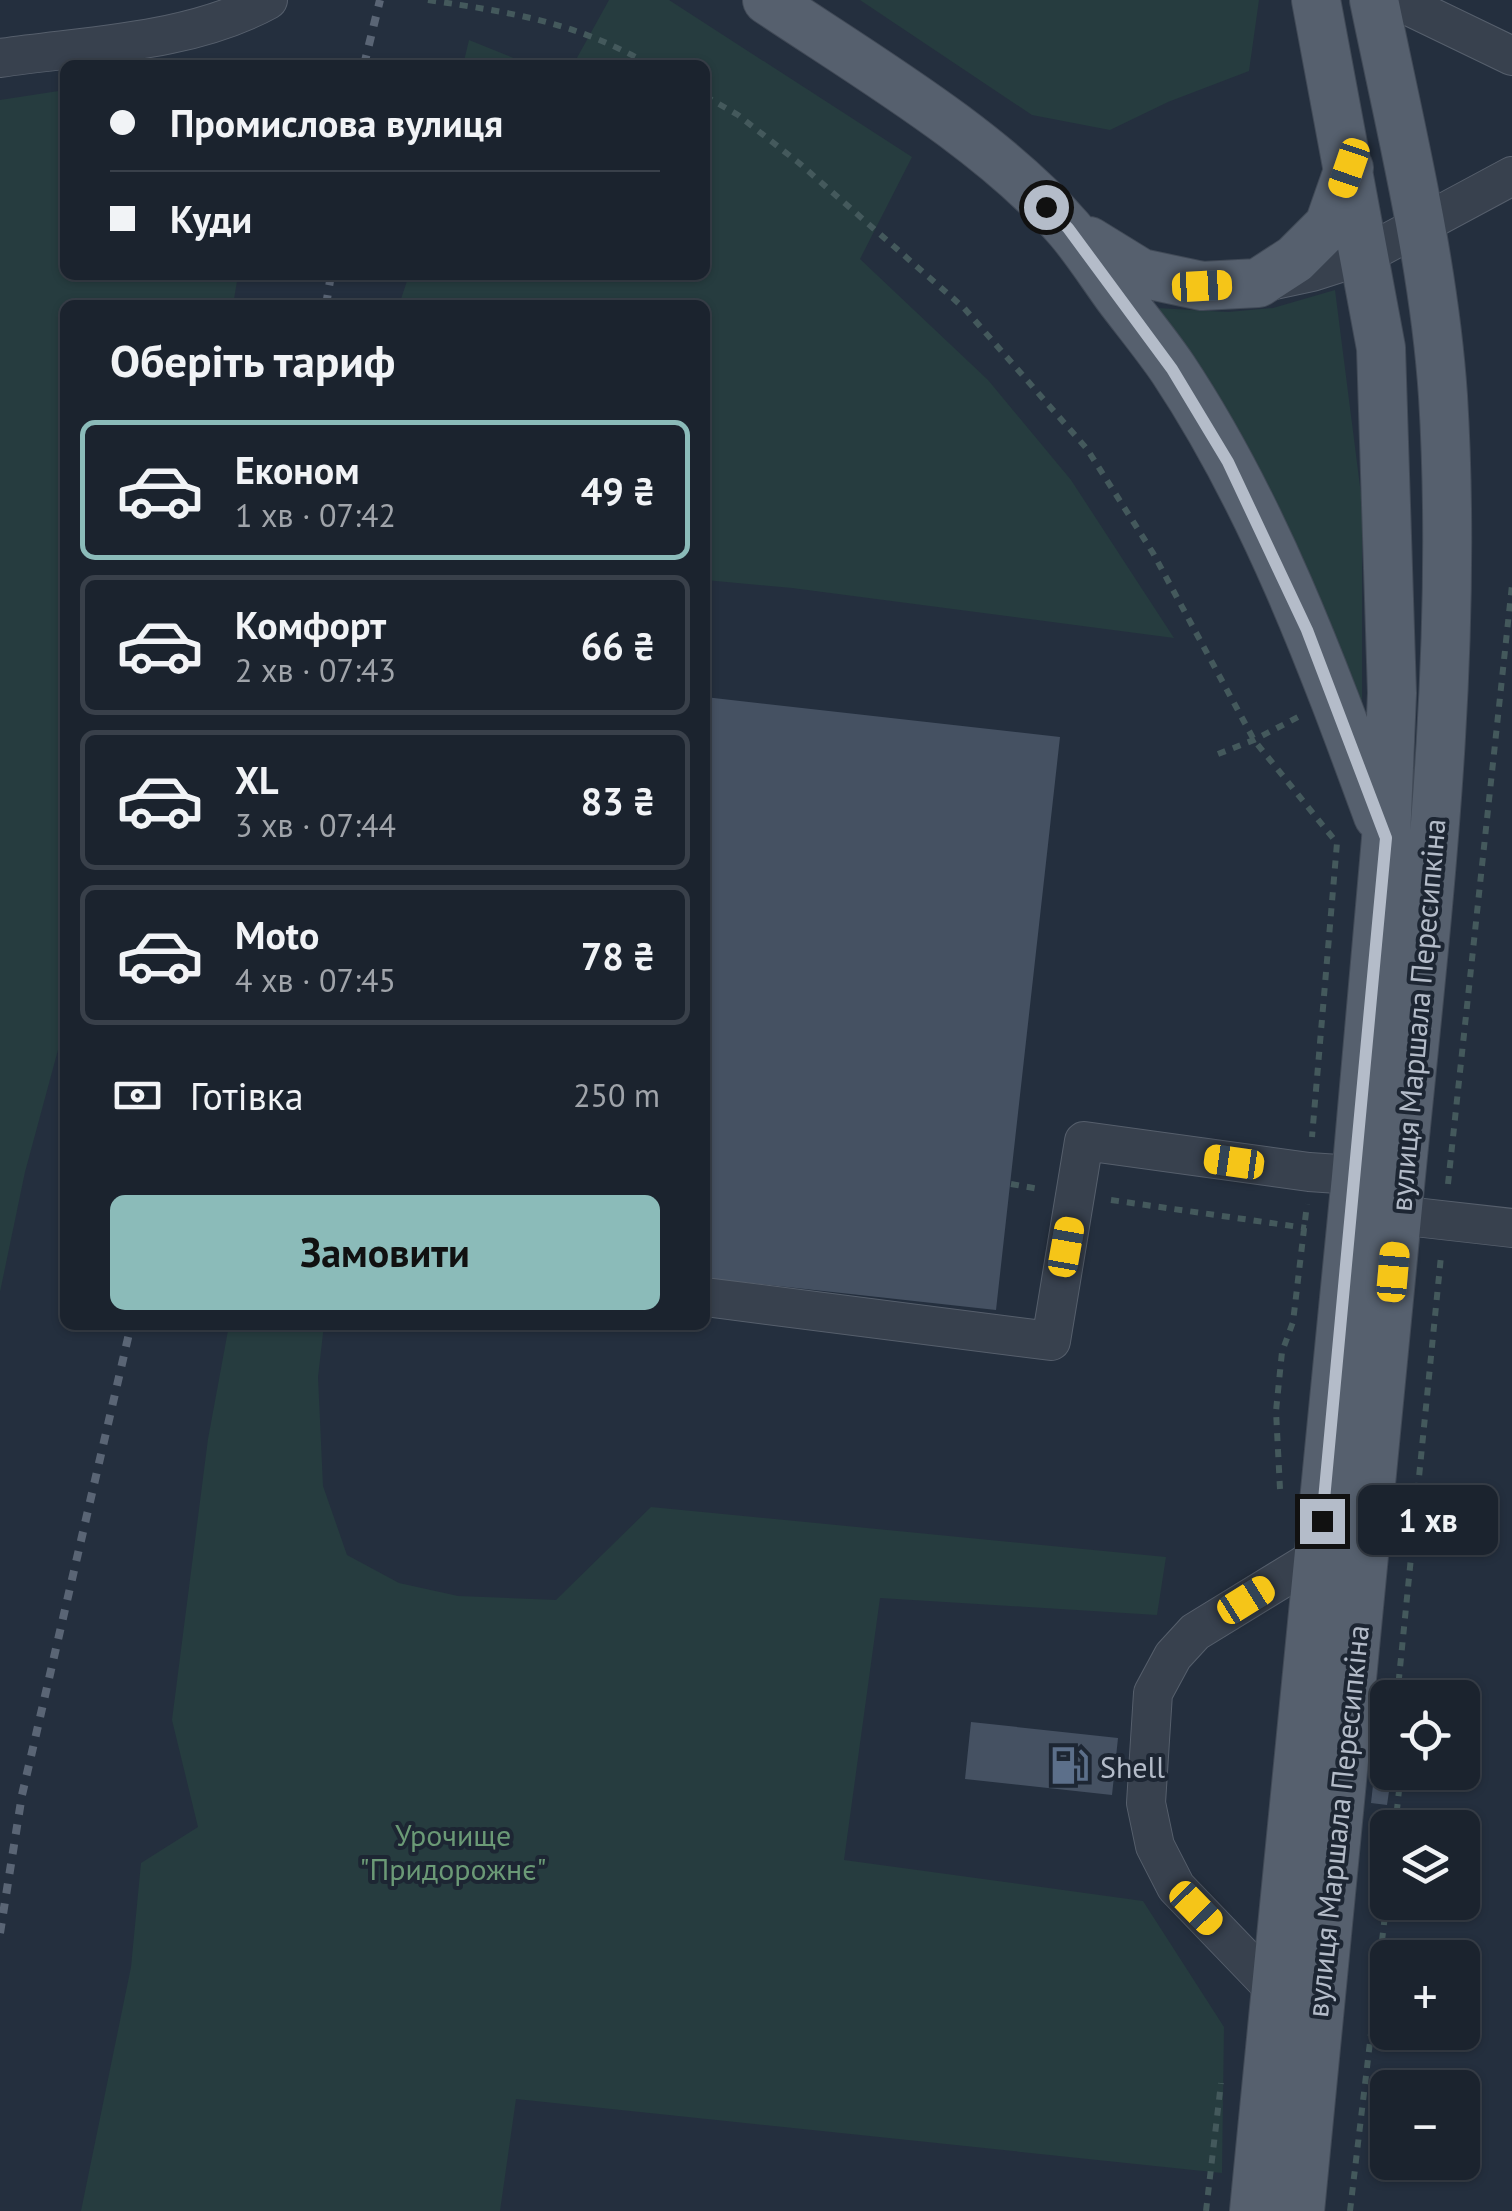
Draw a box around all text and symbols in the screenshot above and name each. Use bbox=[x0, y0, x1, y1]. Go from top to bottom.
text: Промислова вулиця bbox=[170, 98, 503, 147]
car bbox=[1325, 135, 1373, 201]
route start bbox=[1024, 185, 1069, 230]
text: Куди bbox=[170, 194, 252, 243]
car bbox=[1171, 269, 1233, 303]
text: Оберіть тариф bbox=[110, 331, 395, 389]
icon: car bbox=[115, 445, 205, 535]
text: Економ bbox=[235, 445, 359, 494]
text: 49 ₴ bbox=[581, 466, 655, 515]
text: 1 хв · 07:42 bbox=[235, 494, 396, 536]
icon: car bbox=[115, 600, 205, 690]
text: Комфорт bbox=[235, 600, 386, 649]
text: 66 ₴ bbox=[581, 621, 655, 670]
text: 2 хв · 07:43 bbox=[235, 649, 396, 691]
icon: car bbox=[115, 755, 205, 845]
text: XL bbox=[235, 755, 279, 804]
text: 83 ₴ bbox=[581, 776, 655, 825]
text: 3 хв · 07:44 bbox=[235, 804, 396, 846]
street label: вулиця Маршала Пересипкіна bbox=[1380, 817, 1454, 1213]
icon: car bbox=[115, 910, 205, 1000]
text: Moto bbox=[235, 910, 319, 959]
text: 78 ₴ bbox=[581, 931, 655, 980]
text: 4 хв · 07:45 bbox=[235, 959, 396, 1001]
icon: cash bbox=[110, 1068, 165, 1123]
text: Готівка bbox=[190, 1071, 304, 1120]
text: 250 m bbox=[573, 1074, 660, 1116]
car bbox=[1202, 1143, 1266, 1181]
button: Замовити bbox=[110, 1195, 660, 1310]
car bbox=[1046, 1215, 1086, 1279]
car bbox=[1375, 1241, 1411, 1303]
callout: 1 хв bbox=[1357, 1486, 1497, 1556]
route end bbox=[1300, 1499, 1345, 1544]
text: 1 хв bbox=[1398, 1499, 1458, 1541]
car bbox=[1213, 1571, 1279, 1629]
street label: вулиця Маршала Пересипкіна bbox=[1297, 1623, 1377, 2019]
map controls bbox=[1370, 1680, 1480, 2180]
button: locate bbox=[1370, 1680, 1480, 1790]
fuel station icon: Shell bbox=[1049, 1745, 1091, 1787]
place label: Shell bbox=[1100, 1747, 1165, 1786]
button: layers bbox=[1370, 1810, 1480, 1920]
park label: Урочище "Придорожнє" bbox=[359, 1815, 547, 1888]
car bbox=[1164, 1876, 1228, 1940]
button: + bbox=[1370, 1940, 1480, 2050]
button: − bbox=[1370, 2070, 1480, 2180]

